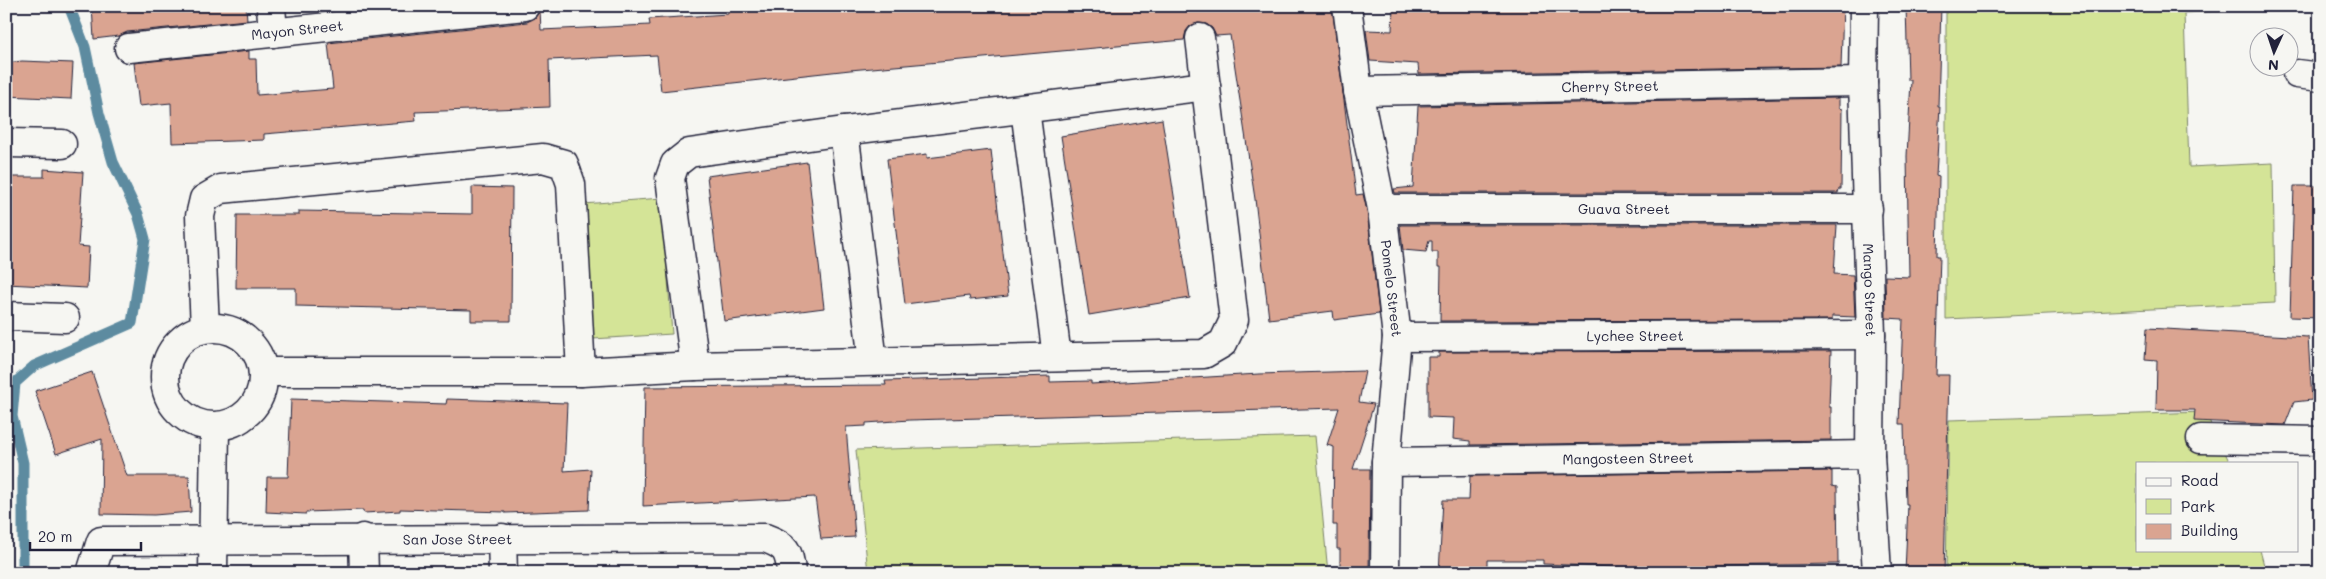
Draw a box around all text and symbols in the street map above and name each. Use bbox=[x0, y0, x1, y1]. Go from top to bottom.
street label: Mayon Street bbox=[250, 15, 344, 44]
north arrow bbox=[2248, 28, 2298, 78]
text: N bbox=[2267, 56, 2279, 75]
street label: Cherry Street bbox=[1561, 76, 1659, 96]
street label: Guava Street bbox=[1578, 199, 1670, 218]
street label: Pomelo Street bbox=[1377, 239, 1407, 338]
street label: Mango Street bbox=[1859, 243, 1881, 337]
street label: Lychee Street bbox=[1586, 326, 1684, 345]
street label: Mangosteen Street bbox=[1562, 448, 1694, 468]
legend bbox=[2136, 462, 2298, 552]
text: Road bbox=[2181, 470, 2218, 490]
text: Park bbox=[2181, 496, 2215, 516]
scale bar bbox=[30, 519, 141, 551]
text: Building bbox=[2181, 520, 2238, 540]
text: 20 m bbox=[38, 526, 72, 546]
street label: San Jose Street bbox=[403, 529, 512, 549]

